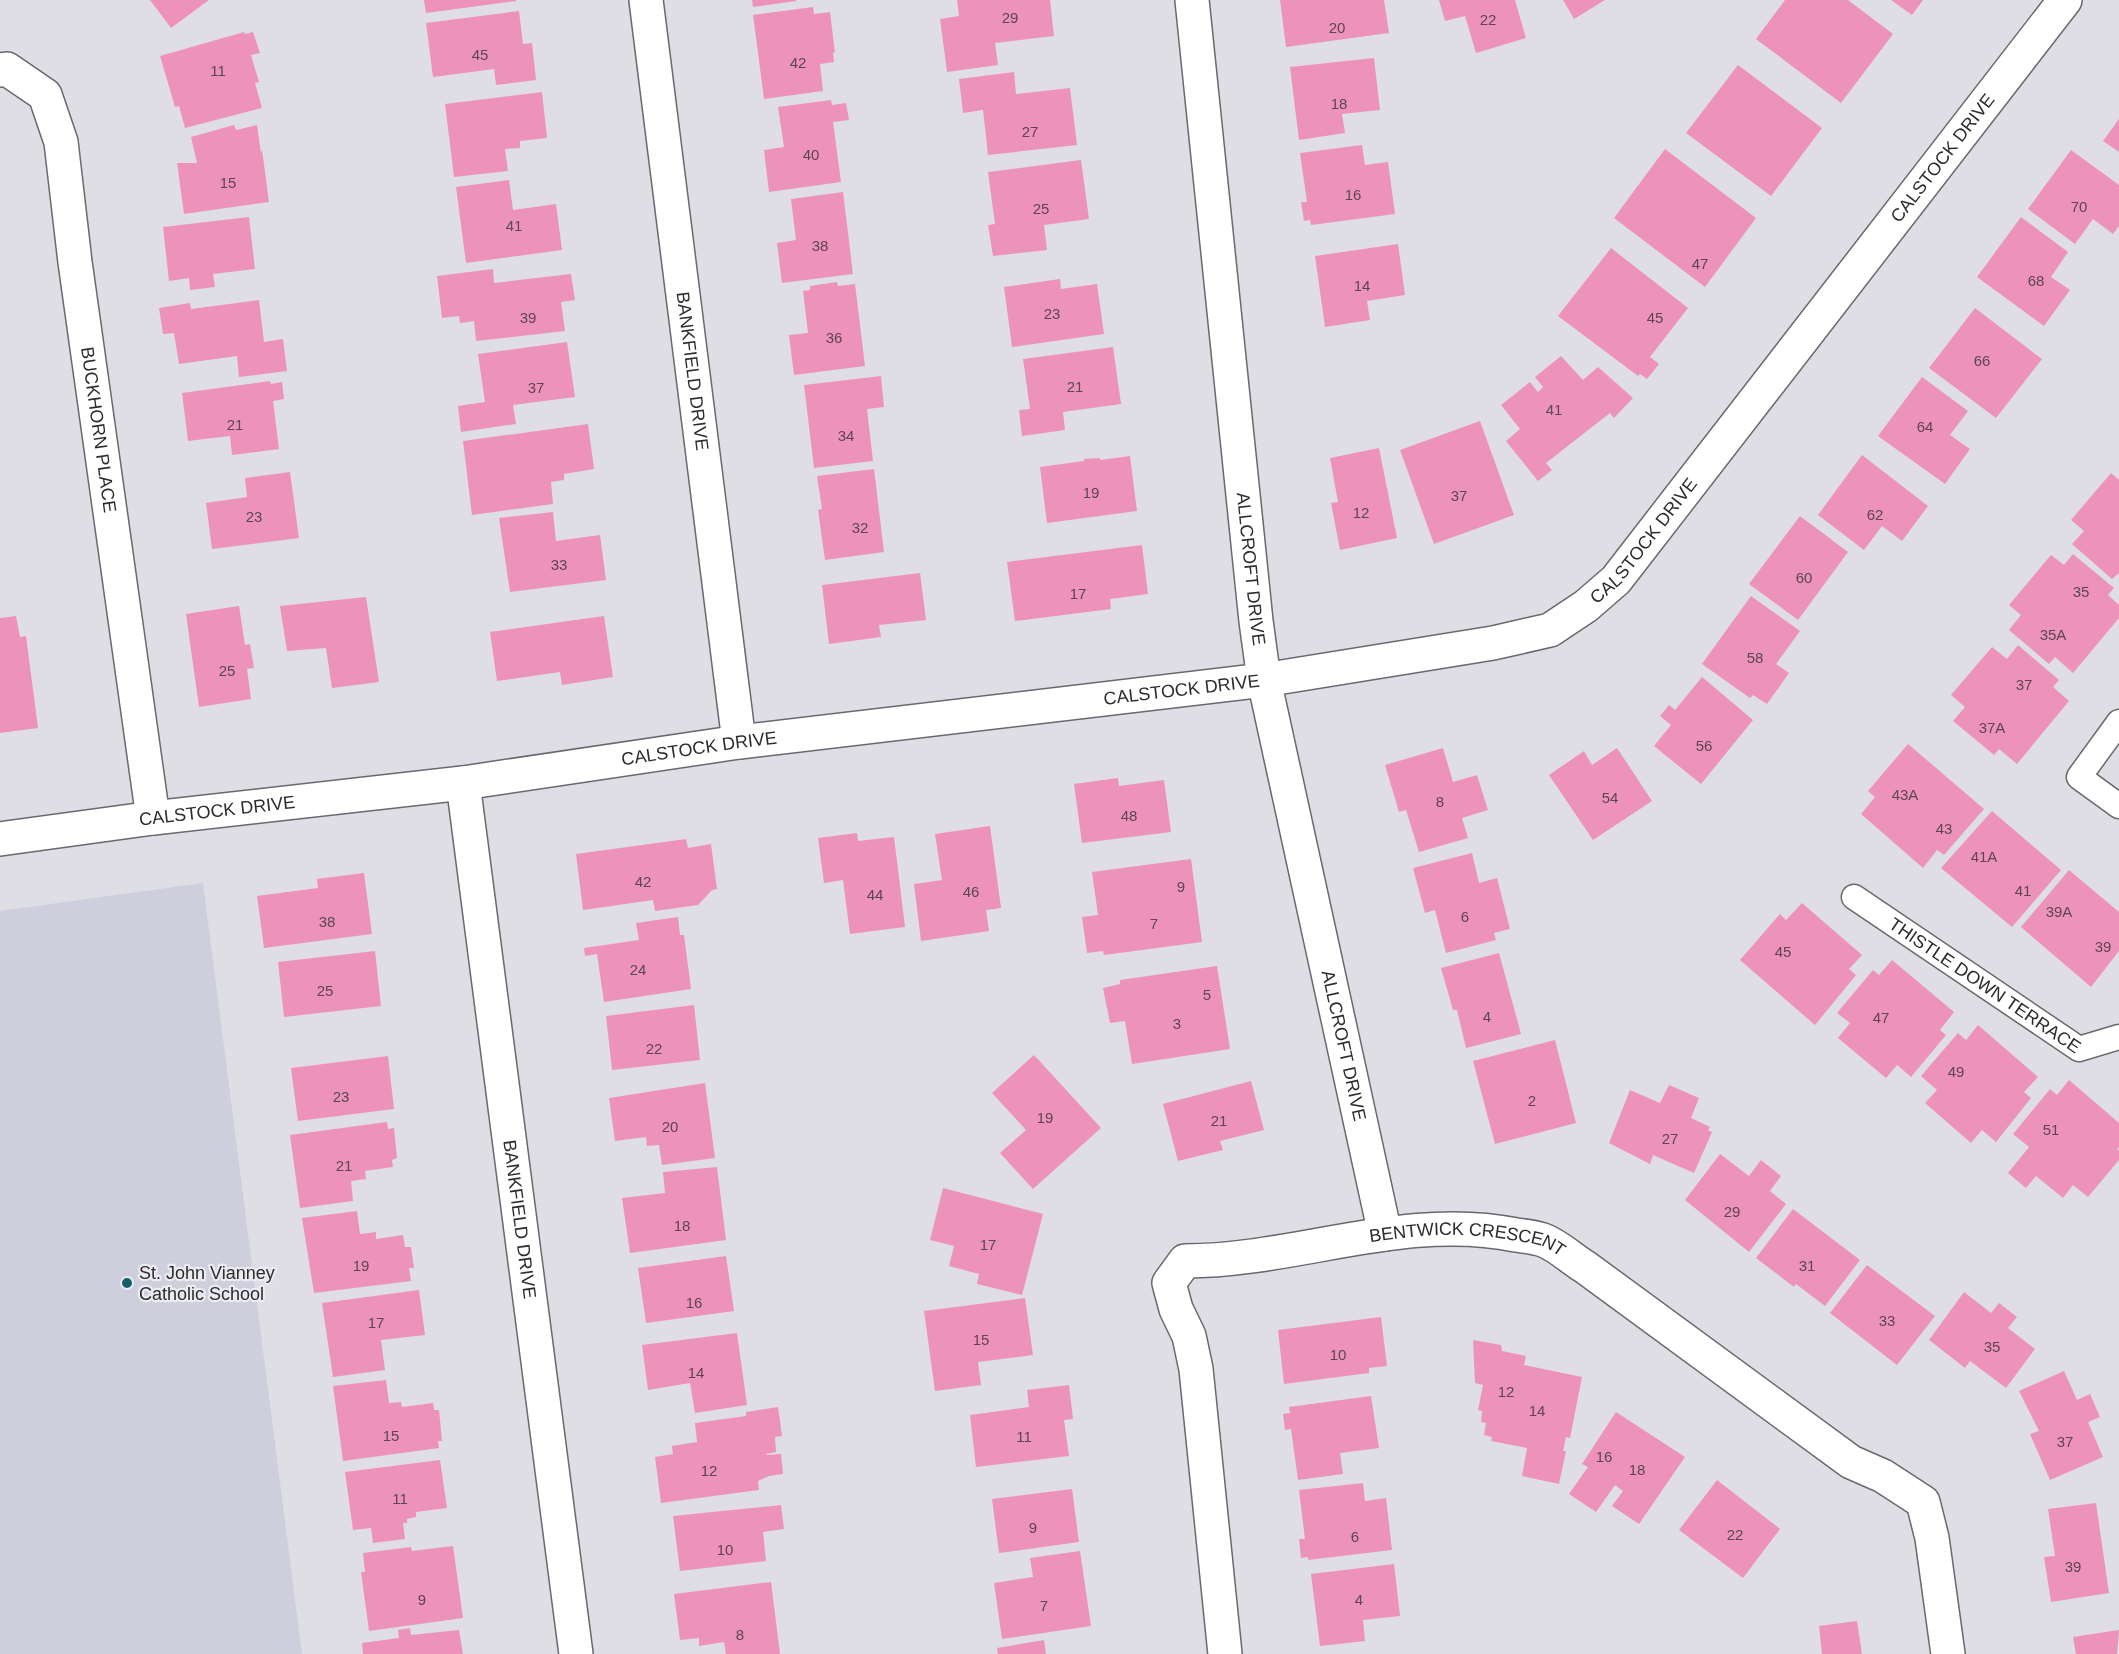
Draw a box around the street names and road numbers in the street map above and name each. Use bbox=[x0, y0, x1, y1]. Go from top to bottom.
street label: CALSTOCK DRIVE bbox=[1887, 90, 1998, 226]
street label: BANKFIELD DRIVE bbox=[673, 290, 712, 452]
street label: BUCKHORN PLACE bbox=[77, 346, 120, 514]
street label: CALSTOCK DRIVE bbox=[1586, 474, 1701, 608]
street label: ALLCROFT DRIVE bbox=[1233, 491, 1269, 647]
street label: CALSTOCK DRIVE bbox=[1102, 671, 1261, 709]
street label: CALSTOCK DRIVE bbox=[620, 728, 778, 769]
street label: CALSTOCK DRIVE bbox=[138, 792, 296, 830]
street label: THISTLE DOWN TERRACE bbox=[1885, 914, 2085, 1057]
street label: ALLCROFT DRIVE bbox=[1318, 968, 1370, 1123]
street label: BANKFIELD DRIVE bbox=[499, 1139, 540, 1300]
street label: BENTWICK CRESCENT bbox=[1368, 1219, 1569, 1260]

